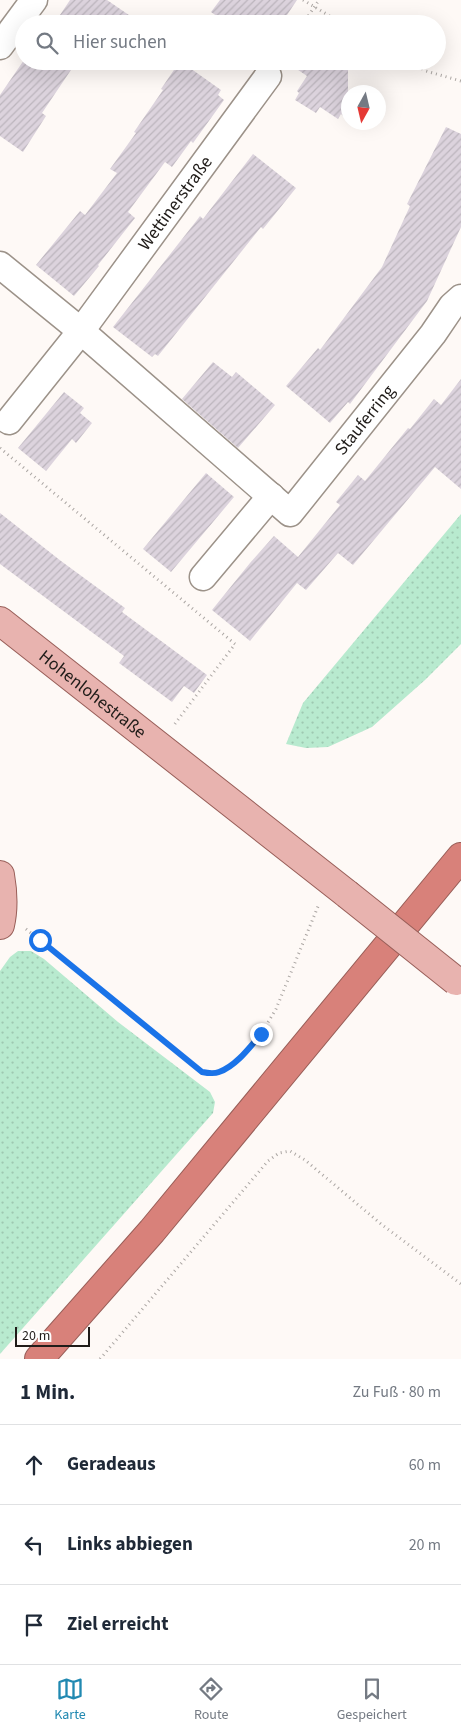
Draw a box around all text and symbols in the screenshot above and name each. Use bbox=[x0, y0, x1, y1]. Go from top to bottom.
search box bbox=[15, 15, 446, 70]
icon: search bbox=[33, 29, 61, 57]
text: Hier suchen bbox=[73, 29, 167, 56]
north arrow bbox=[341, 85, 386, 130]
street label: Wettinerstraße bbox=[132, 151, 218, 255]
street label: Stauferring bbox=[329, 379, 400, 460]
street label: Hohenlohestraße bbox=[34, 644, 152, 744]
route start bbox=[29, 929, 52, 952]
route end bbox=[250, 1023, 273, 1046]
scale bar bbox=[15, 1324, 90, 1347]
text: 20 m bbox=[22, 1326, 50, 1346]
text: 1 Min. bbox=[20, 1377, 75, 1407]
text: Zu Fuß · 80 m bbox=[353, 1381, 441, 1403]
icon: ahead bbox=[20, 1451, 48, 1479]
text: Geradeaus bbox=[67, 1451, 156, 1478]
text: 60 m bbox=[409, 1454, 441, 1476]
icon: left bbox=[20, 1531, 48, 1559]
text: Links abbiegen bbox=[67, 1531, 193, 1558]
text: 20 m bbox=[409, 1534, 441, 1556]
icon: arrive bbox=[20, 1611, 48, 1639]
text: Ziel erreicht bbox=[67, 1611, 168, 1638]
tab: Karte bbox=[54, 1675, 86, 1725]
tab: Route bbox=[194, 1675, 228, 1725]
tab: Gespeichert bbox=[337, 1675, 407, 1725]

